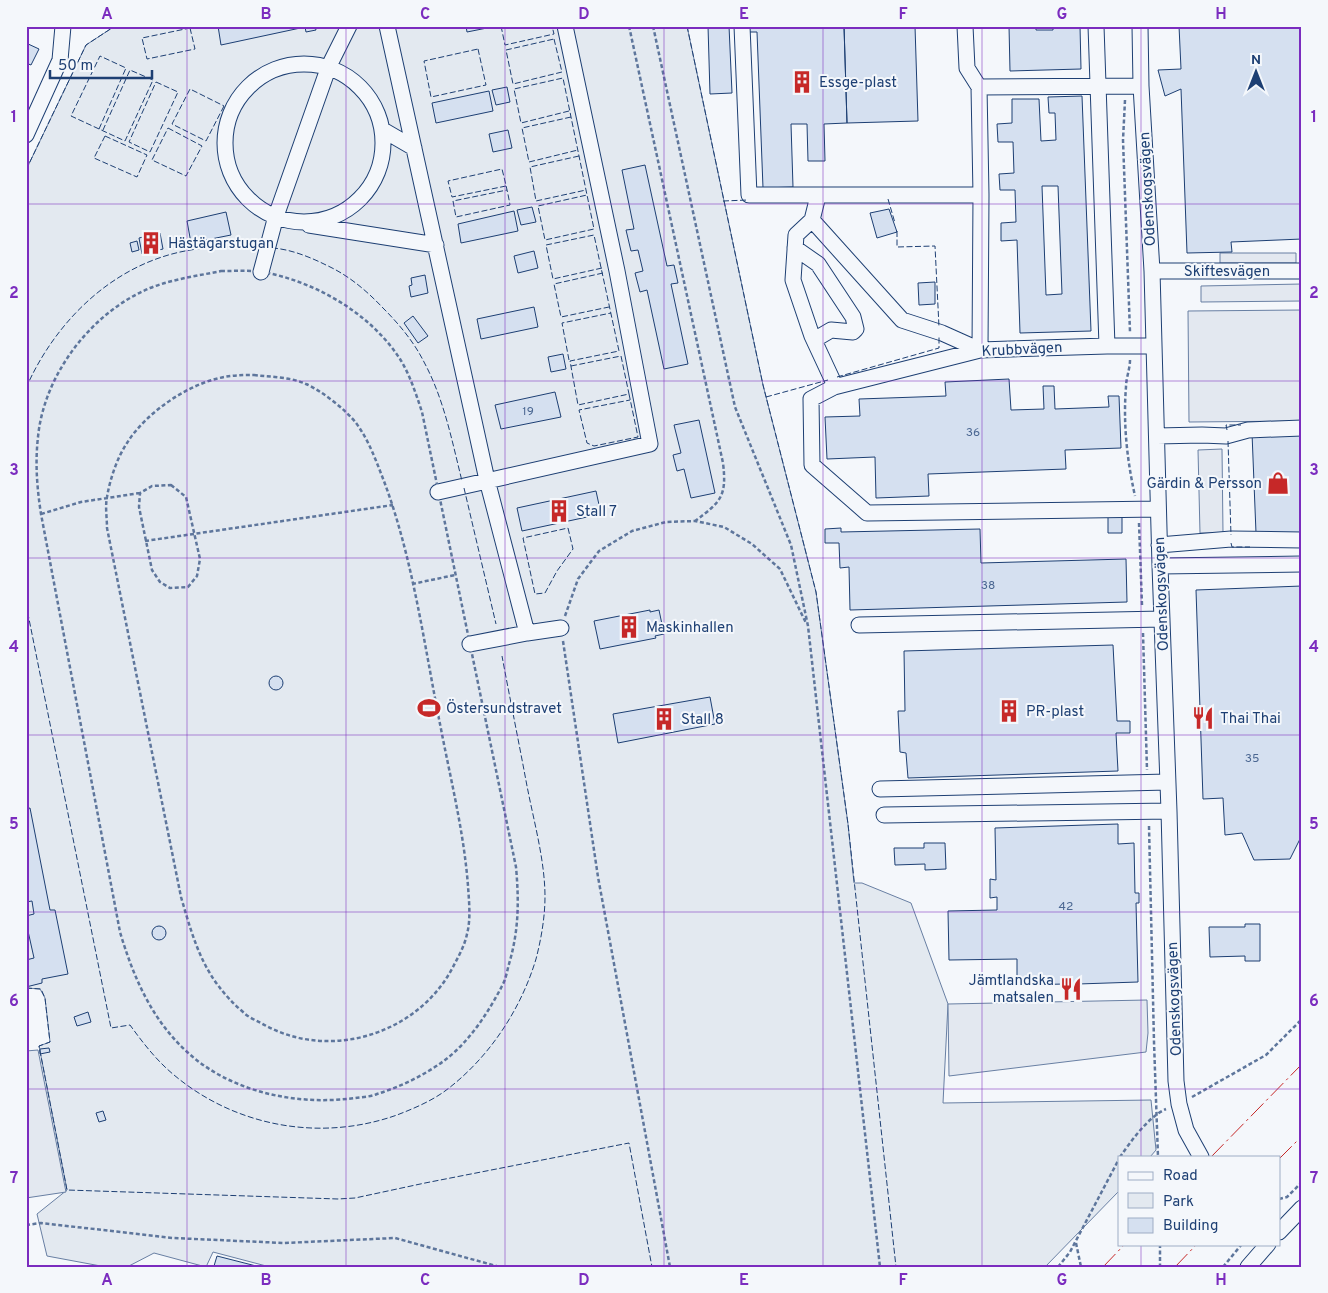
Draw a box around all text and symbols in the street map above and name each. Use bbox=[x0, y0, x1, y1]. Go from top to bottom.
text: A bbox=[101, 5, 113, 25]
text: B bbox=[260, 5, 272, 25]
text: C bbox=[420, 5, 430, 25]
text: D bbox=[578, 5, 590, 25]
text: E bbox=[739, 5, 749, 25]
text: F bbox=[898, 5, 908, 25]
text: G bbox=[1057, 5, 1067, 25]
text: H bbox=[1215, 5, 1227, 25]
scale bar bbox=[50, 48, 152, 80]
north arrow bbox=[1230, 48, 1280, 98]
text: N bbox=[1251, 52, 1261, 69]
text: 50 m bbox=[58, 57, 93, 76]
building icon: Essge-plast bbox=[789, 69, 815, 95]
place label: Essge-plast bbox=[819, 74, 897, 93]
text: 1 bbox=[11, 108, 17, 128]
text: 1 bbox=[1311, 108, 1317, 128]
street label: Odenskogsvägen bbox=[1136, 131, 1161, 247]
building icon: Hästägarstugan bbox=[138, 230, 164, 256]
place label: Hästägarstugan bbox=[168, 235, 274, 254]
street label: Skiftesvägen bbox=[1184, 263, 1270, 282]
text: 2 bbox=[9, 284, 19, 304]
text: 2 bbox=[1309, 284, 1319, 304]
street label: Krubbvägen bbox=[981, 339, 1063, 362]
house number: 19 bbox=[522, 404, 534, 420]
house number: 36 bbox=[966, 425, 980, 441]
text: 3 bbox=[9, 461, 19, 481]
text: 3 bbox=[1309, 461, 1319, 481]
shop icon: Gärdin & Persson bbox=[1265, 470, 1291, 496]
place label: Gärdin & Persson bbox=[1146, 475, 1262, 494]
building icon: Stall 7 bbox=[546, 498, 572, 524]
place label: Stall 7 bbox=[576, 503, 617, 522]
street label: Odenskogsvägen bbox=[1151, 536, 1174, 652]
house number: 38 bbox=[981, 578, 995, 594]
building icon: Maskinhallen bbox=[616, 614, 642, 640]
place label: Maskinhallen bbox=[646, 619, 734, 638]
text: 4 bbox=[9, 638, 19, 658]
text: 4 bbox=[1309, 638, 1319, 658]
sports icon: Östersundstravet bbox=[416, 695, 442, 721]
building icon: PR-plast bbox=[996, 698, 1022, 724]
place label: Östersundstravet bbox=[446, 699, 562, 719]
place label: PR-plast bbox=[1026, 703, 1084, 722]
restaurant icon: Thai Thai bbox=[1190, 705, 1216, 731]
building icon: Stall 8 bbox=[651, 706, 677, 732]
place label: Thai Thai bbox=[1220, 710, 1281, 729]
place label: Stall 8 bbox=[681, 711, 724, 730]
house number: 35 bbox=[1245, 751, 1259, 767]
text: 5 bbox=[9, 815, 19, 835]
text: 5 bbox=[1309, 815, 1319, 835]
house number: 42 bbox=[1059, 899, 1073, 915]
street label: Odenskogsvägen bbox=[1164, 941, 1187, 1057]
place label: Jämtlandska matsalen bbox=[968, 972, 1054, 1008]
restaurant icon: Jämtlandska matsalen bbox=[1058, 976, 1084, 1002]
text: 6 bbox=[9, 992, 19, 1012]
text: 6 bbox=[1309, 992, 1319, 1012]
legend bbox=[1118, 1156, 1280, 1246]
text: Road bbox=[1163, 1167, 1198, 1186]
text: 7 bbox=[10, 1169, 18, 1189]
text: 7 bbox=[1310, 1169, 1318, 1189]
text: Park bbox=[1163, 1193, 1194, 1212]
text: Building bbox=[1163, 1217, 1218, 1236]
text: A bbox=[101, 1271, 113, 1291]
text: B bbox=[260, 1271, 272, 1291]
text: C bbox=[420, 1271, 430, 1291]
text: D bbox=[578, 1271, 590, 1291]
text: E bbox=[739, 1271, 749, 1291]
text: F bbox=[898, 1271, 908, 1291]
text: G bbox=[1057, 1271, 1067, 1291]
text: H bbox=[1215, 1271, 1227, 1291]

